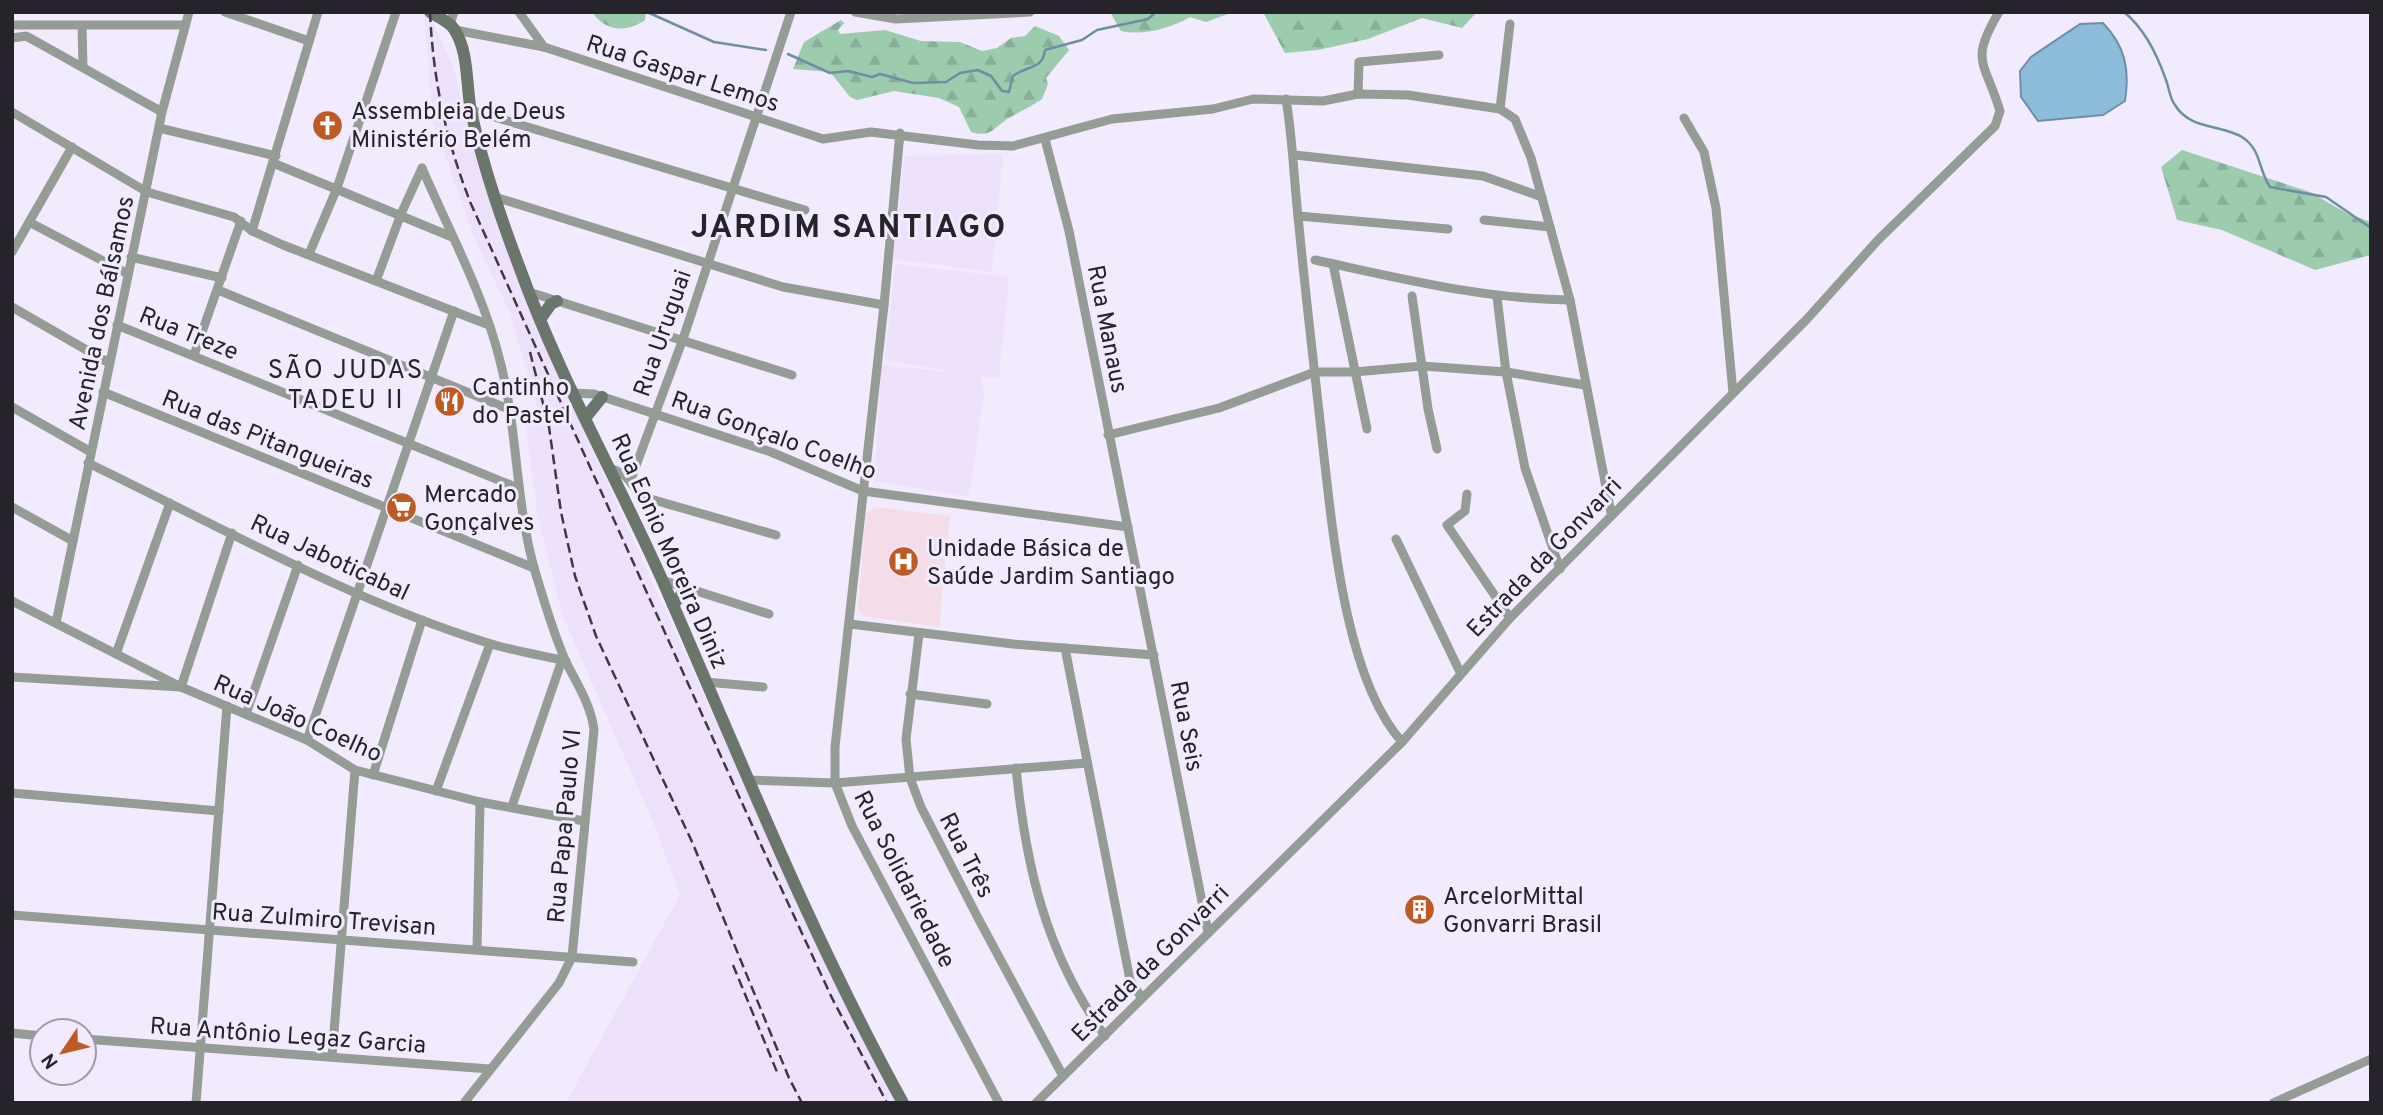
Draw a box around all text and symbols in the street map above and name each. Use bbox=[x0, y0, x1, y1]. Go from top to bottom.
street label: Rua Gaspar Lemos bbox=[582, 30, 783, 120]
place label: Assembleia de Deus Ministério Belém bbox=[351, 98, 566, 156]
church icon: Assembleia de Deus Ministério Belém bbox=[311, 108, 345, 142]
street label: Avenida dos Bálsamos bbox=[63, 193, 142, 433]
district label: JARDIM SANTIAGO bbox=[691, 209, 1007, 249]
street label: Rua Manaus bbox=[1079, 263, 1133, 396]
street label: Rua Uruguai bbox=[628, 266, 700, 401]
street label: Rua Treze bbox=[134, 301, 242, 368]
district label: SÃO JUDAS TADEU II bbox=[268, 354, 424, 418]
place label: Cantinho do Pastel bbox=[472, 374, 571, 432]
restaurant icon: Cantinho do Pastel bbox=[432, 384, 466, 418]
street label: Rua das Pitangueiras bbox=[157, 385, 378, 497]
street label: Rua Gonçalo Coelho bbox=[666, 386, 880, 488]
street label: Rua Eonio Moreira Diniz bbox=[603, 429, 734, 674]
street label: Estrada da Gonvarri bbox=[1461, 472, 1629, 645]
place label: Mercado Gonçalves bbox=[424, 481, 534, 539]
supermarket icon: Mercado Gonçalves bbox=[384, 491, 418, 525]
street label: Rua Jaboticabal bbox=[245, 509, 413, 609]
place label: Unidade Básica de Saúde Jardim Santiago bbox=[927, 535, 1175, 593]
hospital icon: Unidade Básica de Saúde Jardim Santiago bbox=[887, 545, 921, 579]
street label: Rua João Coelho bbox=[208, 669, 386, 770]
street label: Rua Seis bbox=[1162, 678, 1209, 774]
street label: Rua Papa Paulo VI bbox=[543, 728, 589, 925]
street label: Rua Solidariedade bbox=[846, 786, 961, 974]
street label: Rua Três bbox=[931, 808, 999, 904]
street label: Estrada da Gonvarri bbox=[1066, 879, 1237, 1050]
place label: ArcelorMittal Gonvarri Brasil bbox=[1443, 883, 1602, 941]
building icon: ArcelorMittal Gonvarri Brasil bbox=[1403, 893, 1437, 927]
street label: Rua Zulmiro Trevisan bbox=[211, 898, 437, 944]
street label: Rua Antônio Legaz Garcia bbox=[149, 1012, 427, 1062]
north arrow bbox=[28, 1017, 98, 1087]
text: N bbox=[37, 1048, 64, 1073]

